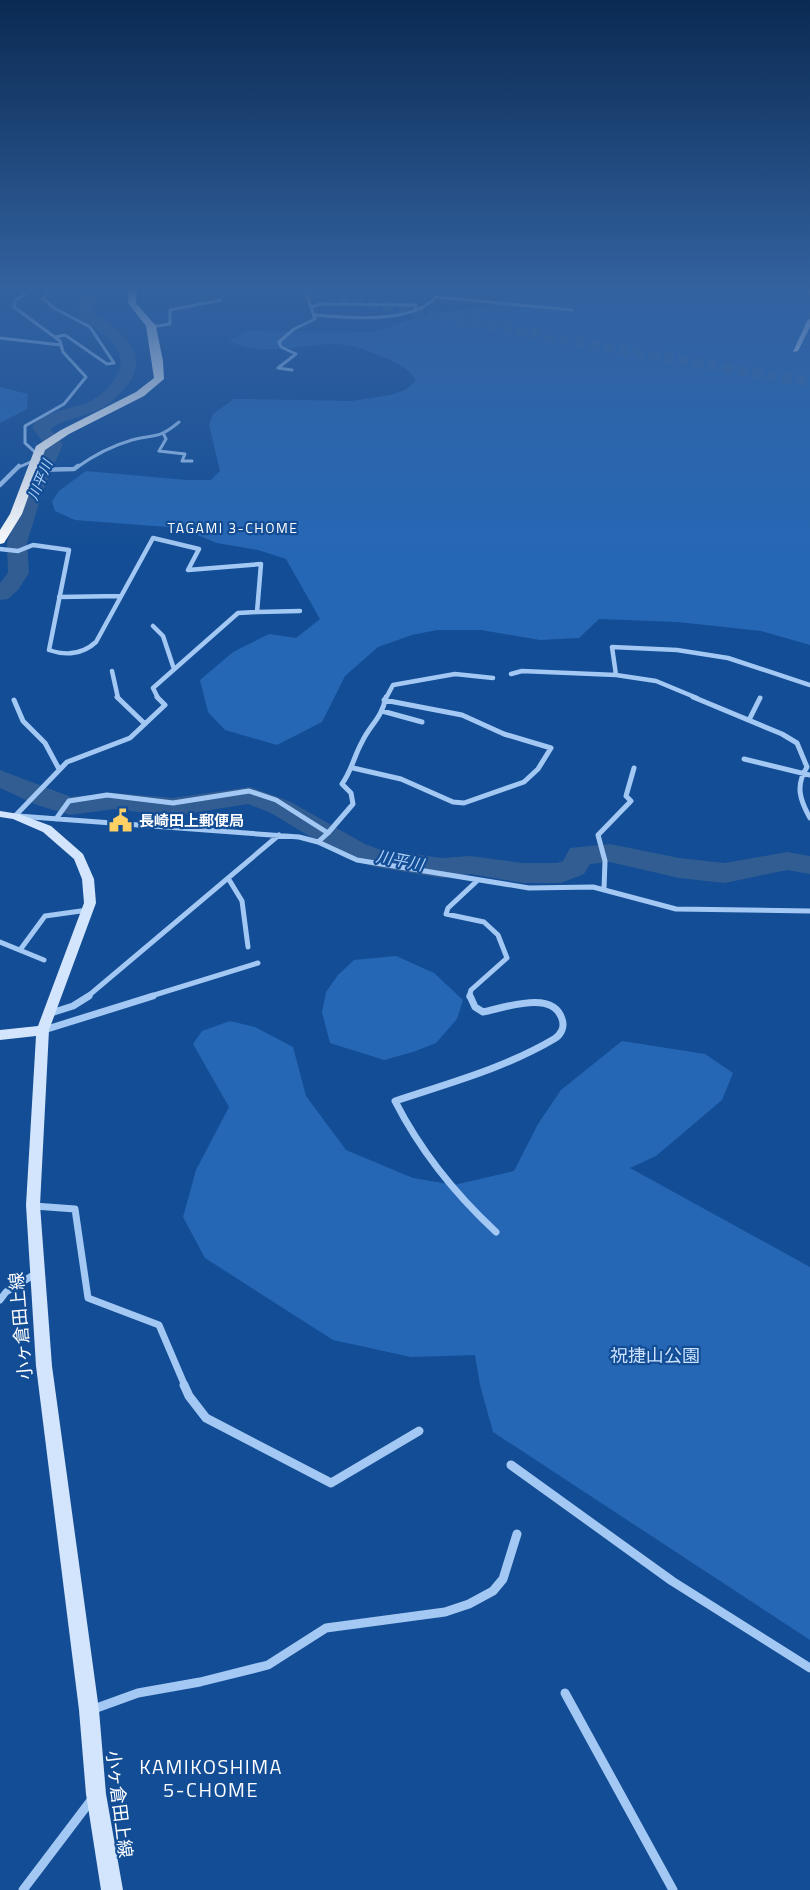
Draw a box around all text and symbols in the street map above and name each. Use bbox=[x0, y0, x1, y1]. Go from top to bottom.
water label: 川平川 bbox=[22, 455, 58, 503]
district label: TAGAMI 3-CHOME bbox=[168, 517, 298, 538]
public building icon: 長崎田上郵便局 bbox=[108, 808, 134, 834]
place label: 長崎田上郵便局 bbox=[139, 809, 244, 832]
water label: 川平川 bbox=[374, 844, 428, 877]
street label: 小ヶ倉田上線 bbox=[2, 1271, 39, 1381]
park label: 祝捷山公園 bbox=[610, 1342, 700, 1369]
street label: 小ヶ倉田上線 bbox=[100, 1749, 139, 1859]
district label: KAMIKOSHIMA 5-CHOME bbox=[139, 1751, 283, 1805]

